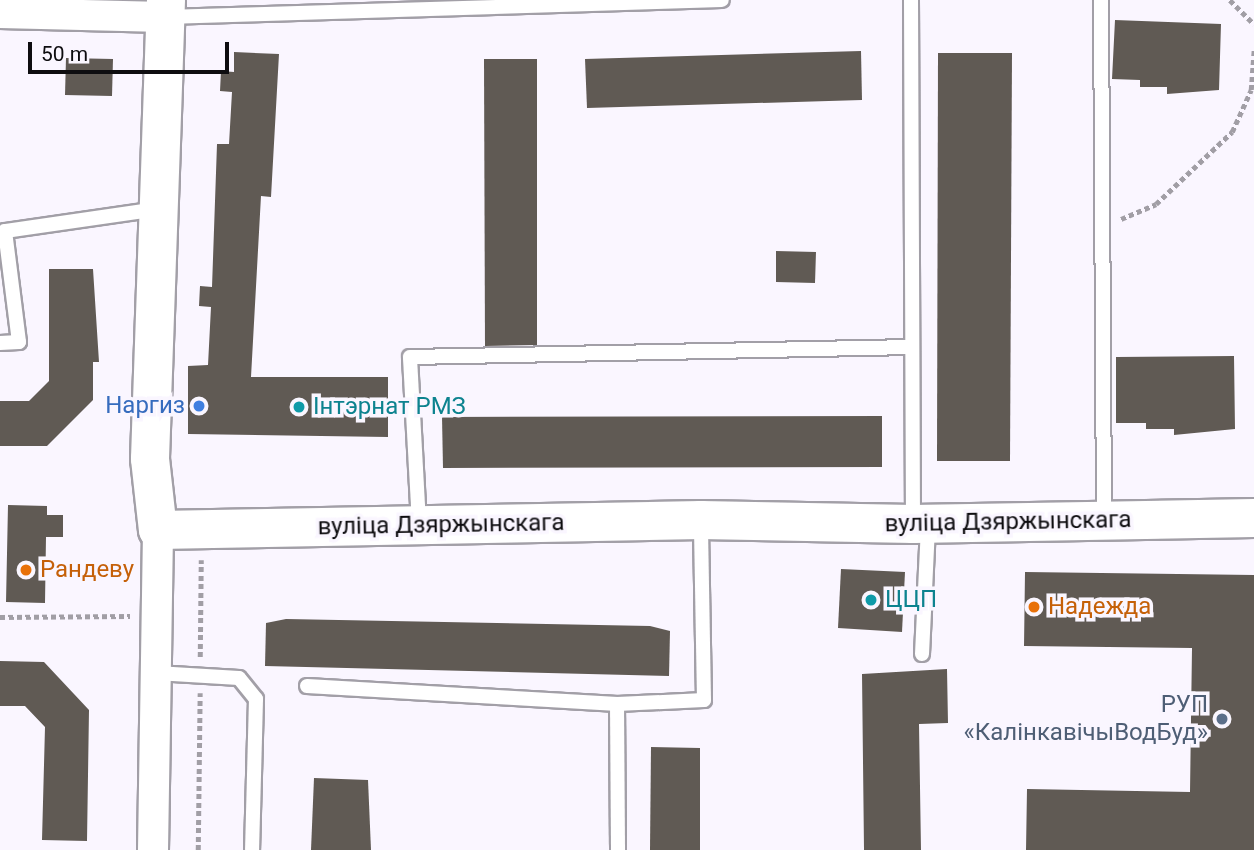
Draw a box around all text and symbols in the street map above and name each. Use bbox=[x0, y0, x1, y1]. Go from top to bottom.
scale bar bbox=[32, 28, 233, 72]
text: 50 m bbox=[41, 42, 88, 66]
place label: Наргиз bbox=[105, 392, 185, 420]
place label: Інтэрнат РМЗ bbox=[313, 393, 466, 421]
marker: Наргиз bbox=[191, 398, 207, 414]
marker: Інтэрнат РМЗ bbox=[291, 399, 307, 415]
street label: вуліца Дзяржынскага bbox=[884, 505, 1132, 539]
street label: вуліца Дзяржынскага bbox=[317, 508, 565, 542]
place label: Рандеву bbox=[40, 556, 134, 584]
marker: Рандеву bbox=[18, 562, 34, 578]
place label: ЦЦП bbox=[885, 586, 937, 614]
marker: ЦЦП bbox=[863, 592, 879, 608]
place label: Надежда bbox=[1048, 593, 1151, 621]
marker: Надежда bbox=[1026, 599, 1042, 615]
place label: РУП «КалінкавічыВодБуд» bbox=[964, 691, 1208, 747]
marker: РУП «КалінкавічыВодБуд» bbox=[1214, 711, 1230, 727]

